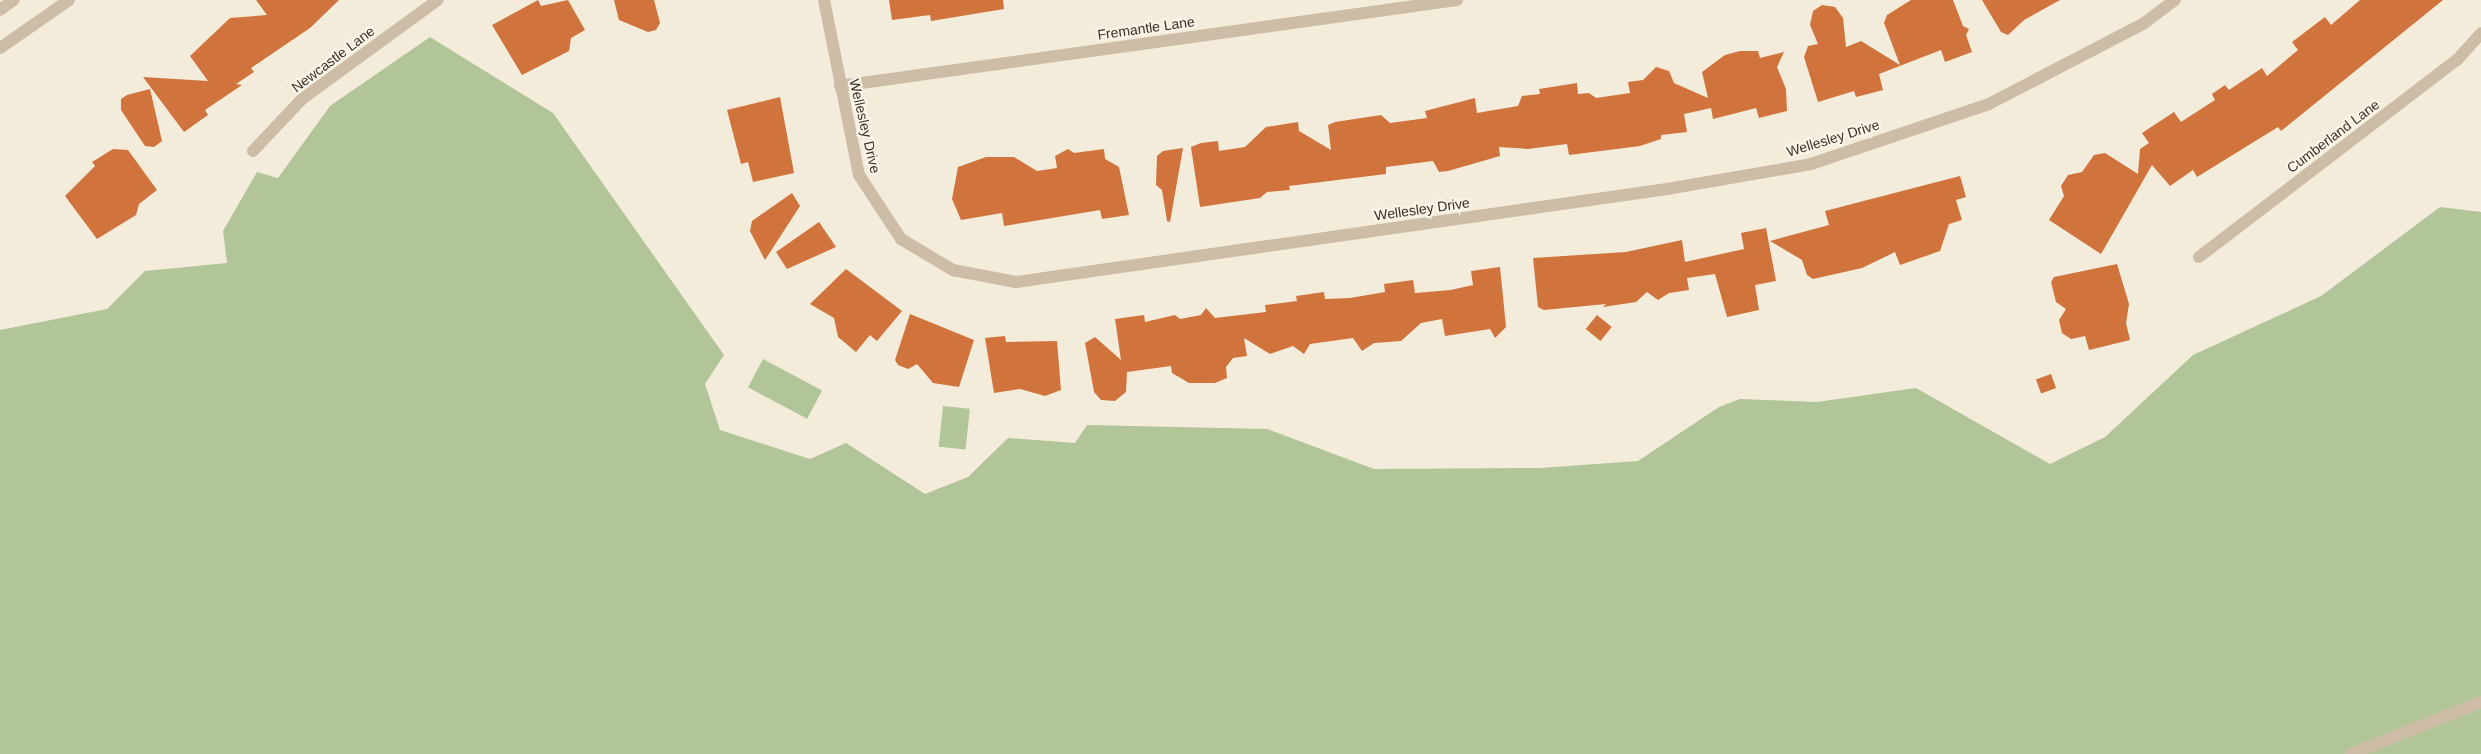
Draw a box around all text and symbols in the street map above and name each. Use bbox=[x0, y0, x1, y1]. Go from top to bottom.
street label: Fremantle Lane bbox=[1096, 13, 1196, 43]
street label: Newcastle Lane bbox=[288, 22, 378, 96]
street label: Wellesley Drive bbox=[846, 77, 884, 175]
street label: Cumberland Lane bbox=[2284, 96, 2382, 176]
street label: Wellesley Drive bbox=[1785, 116, 1881, 160]
street label: Wellesley Drive bbox=[1373, 194, 1471, 224]

